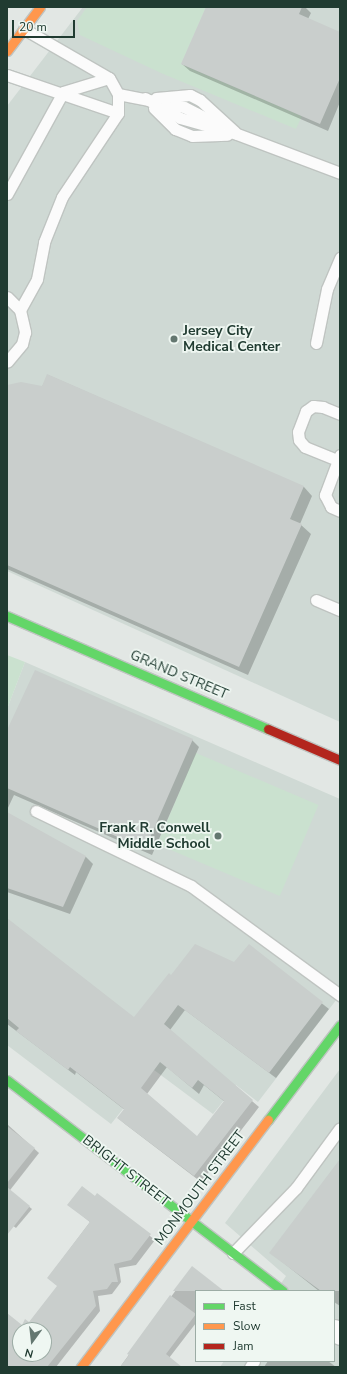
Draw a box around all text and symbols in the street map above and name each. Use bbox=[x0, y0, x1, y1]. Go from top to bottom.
scale bar bbox=[14, 12, 77, 38]
text: 20 m bbox=[19, 19, 47, 35]
place label: Jersey City Medical Center bbox=[183, 323, 280, 356]
marker: Jersey City Medical Center bbox=[168, 333, 180, 345]
street label: GRAND STREET bbox=[128, 647, 230, 703]
place label: Frank R. Conwell Middle School bbox=[99, 820, 210, 852]
marker: Frank R. Conwell Middle School bbox=[213, 831, 223, 841]
street label: MONMOUTH STREET bbox=[151, 1127, 249, 1249]
street label: BRIGHT STREET bbox=[79, 1132, 173, 1210]
legend bbox=[195, 1290, 335, 1362]
text: Fast bbox=[233, 1298, 256, 1314]
text: Slow bbox=[233, 1318, 261, 1334]
north arrow bbox=[12, 1322, 52, 1362]
text: Jam bbox=[233, 1338, 254, 1354]
text: N bbox=[23, 1345, 35, 1361]

